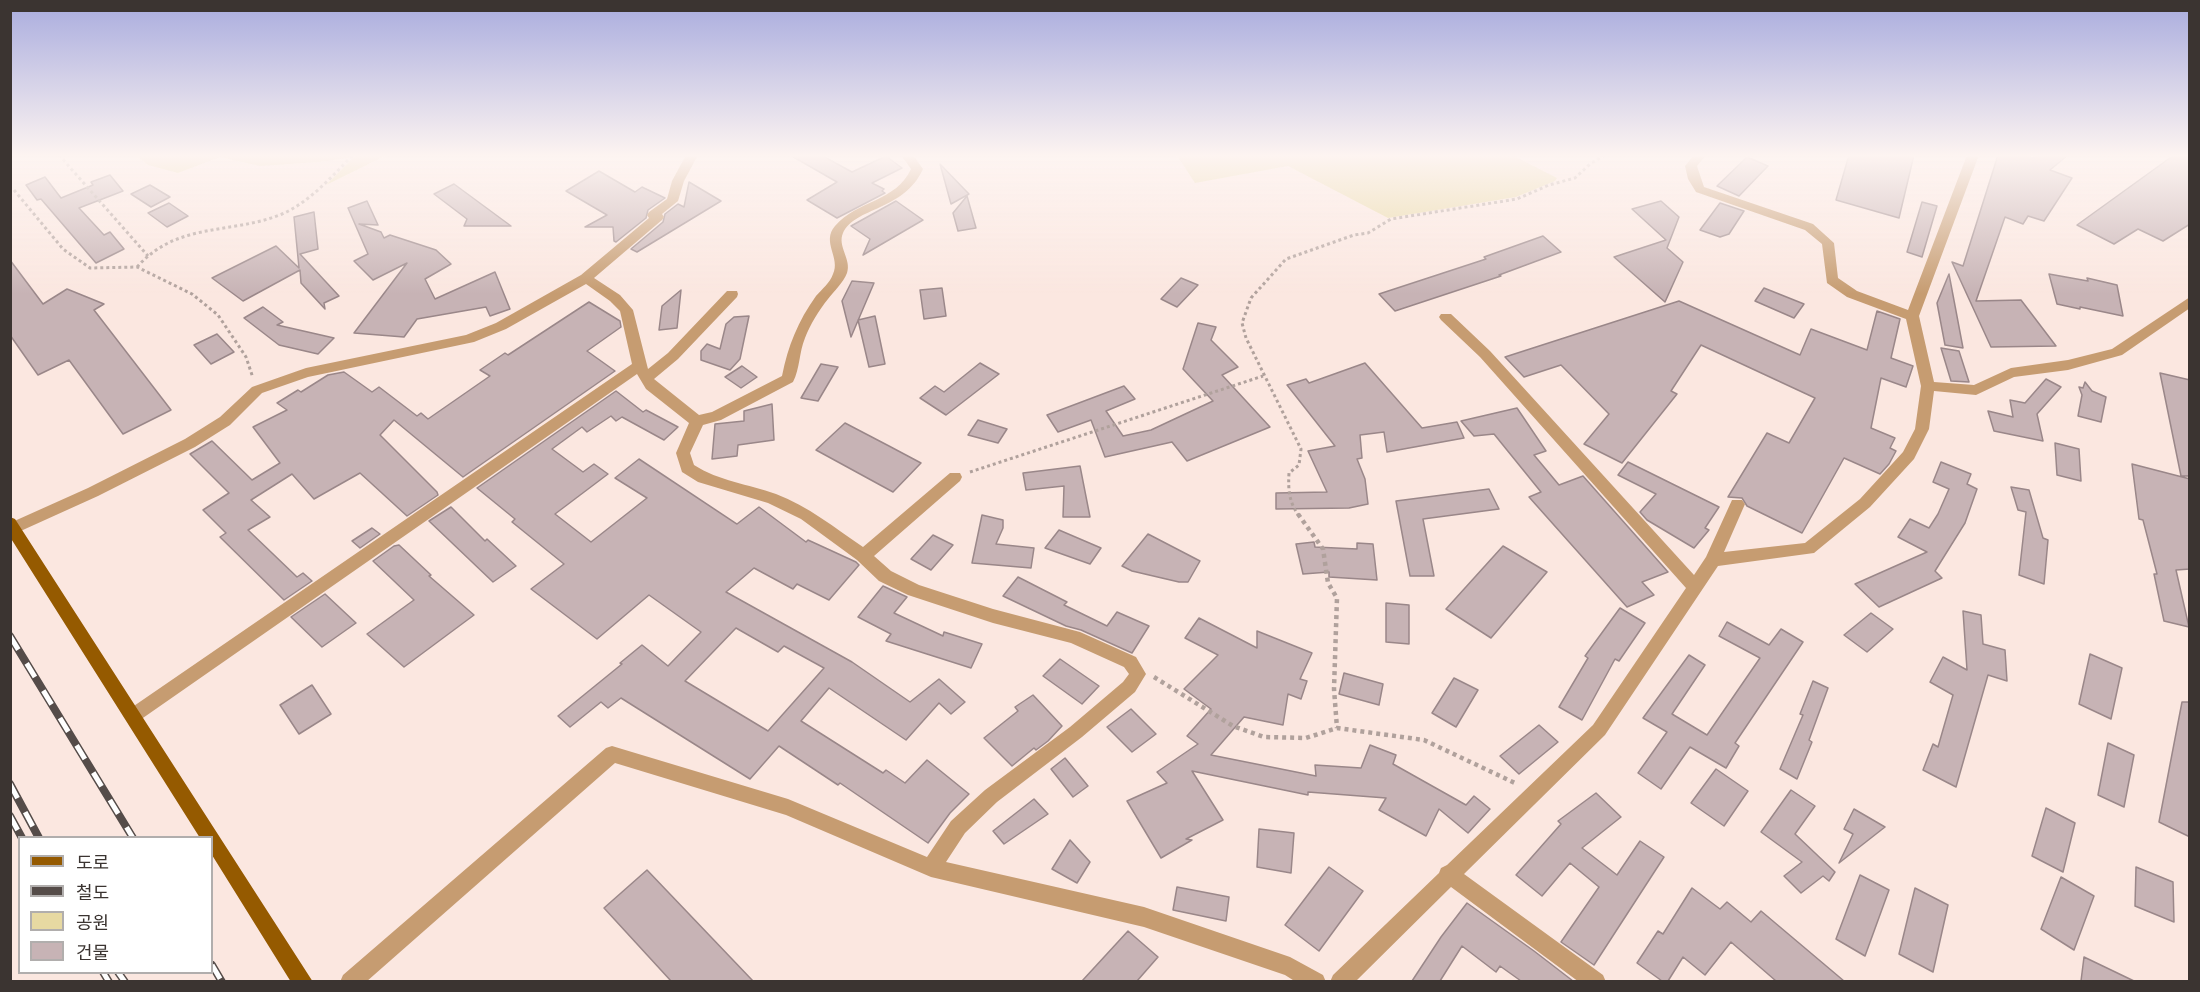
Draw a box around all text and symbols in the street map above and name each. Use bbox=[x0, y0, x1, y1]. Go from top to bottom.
legend bbox=[18, 836, 213, 974]
text: 도로 bbox=[76, 852, 109, 873]
text: 철도 bbox=[76, 882, 109, 903]
text: 공원 bbox=[76, 912, 109, 933]
text: 건물 bbox=[76, 942, 109, 963]

